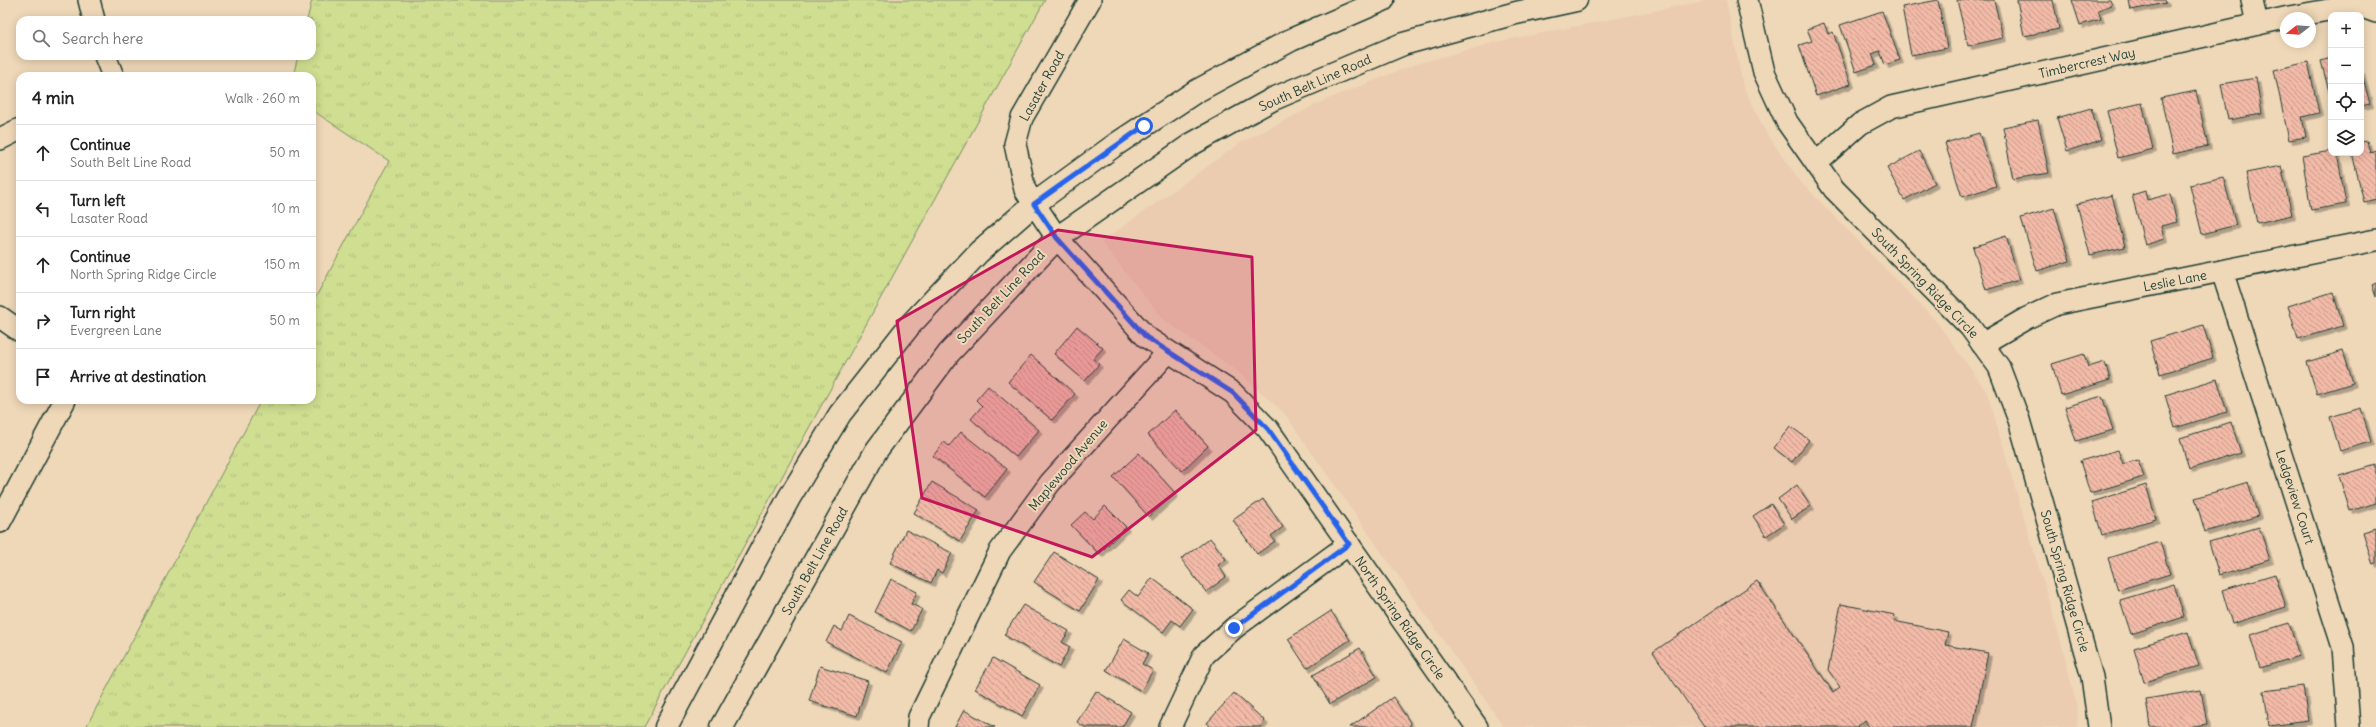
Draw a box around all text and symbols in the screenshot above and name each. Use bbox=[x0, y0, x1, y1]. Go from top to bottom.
north arrow bbox=[2280, 12, 2316, 48]
map controls bbox=[2328, 12, 2364, 156]
button: + bbox=[2328, 12, 2364, 48]
search box bbox=[16, 16, 316, 60]
icon: search bbox=[30, 27, 52, 49]
text: Search here bbox=[62, 29, 143, 48]
street label: Timbercrest Way bbox=[2037, 44, 2137, 82]
street label: Lasater Road bbox=[1016, 48, 1068, 124]
button: − bbox=[2328, 48, 2364, 84]
street label: South Belt Line Road bbox=[1256, 50, 1374, 115]
button: locate bbox=[2328, 84, 2364, 120]
text: 4 min bbox=[32, 87, 74, 109]
text: Walk · 260 m bbox=[225, 90, 300, 107]
route start bbox=[1135, 117, 1153, 135]
button: layers bbox=[2328, 120, 2364, 156]
text: Continue bbox=[70, 135, 131, 154]
icon: ahead bbox=[32, 142, 54, 164]
text: 50 m bbox=[269, 144, 300, 161]
text: South Belt Line Road bbox=[70, 154, 191, 171]
text: Turn left bbox=[70, 191, 125, 210]
icon: left bbox=[32, 198, 54, 220]
text: 10 m bbox=[272, 200, 300, 217]
text: Lasater Road bbox=[70, 210, 148, 227]
street label: South Spring Ridge Circle bbox=[1868, 224, 1982, 342]
text: Continue bbox=[70, 247, 131, 266]
street label: South Belt Line Road bbox=[953, 247, 1049, 347]
icon: ahead bbox=[32, 254, 54, 276]
text: 150 m bbox=[264, 256, 300, 273]
text: North Spring Ridge Circle bbox=[70, 266, 217, 283]
street label: Leslie Lane bbox=[2142, 267, 2208, 295]
text: Turn right bbox=[70, 303, 135, 322]
icon: right bbox=[32, 310, 54, 332]
text: 50 m bbox=[269, 312, 300, 329]
text: Evergreen Lane bbox=[70, 322, 162, 339]
icon: arrive bbox=[32, 366, 54, 388]
text: Arrive at destination bbox=[70, 367, 206, 386]
street label: Maplewood Avenue bbox=[1025, 416, 1111, 514]
street label: Ledgeview Court bbox=[2272, 448, 2318, 547]
street label: South Belt Line Road bbox=[778, 504, 852, 618]
street label: South Spring Ridge Circle bbox=[2037, 508, 2093, 654]
street label: North Spring Ridge Circle bbox=[1351, 553, 1449, 683]
route end bbox=[1225, 619, 1243, 637]

